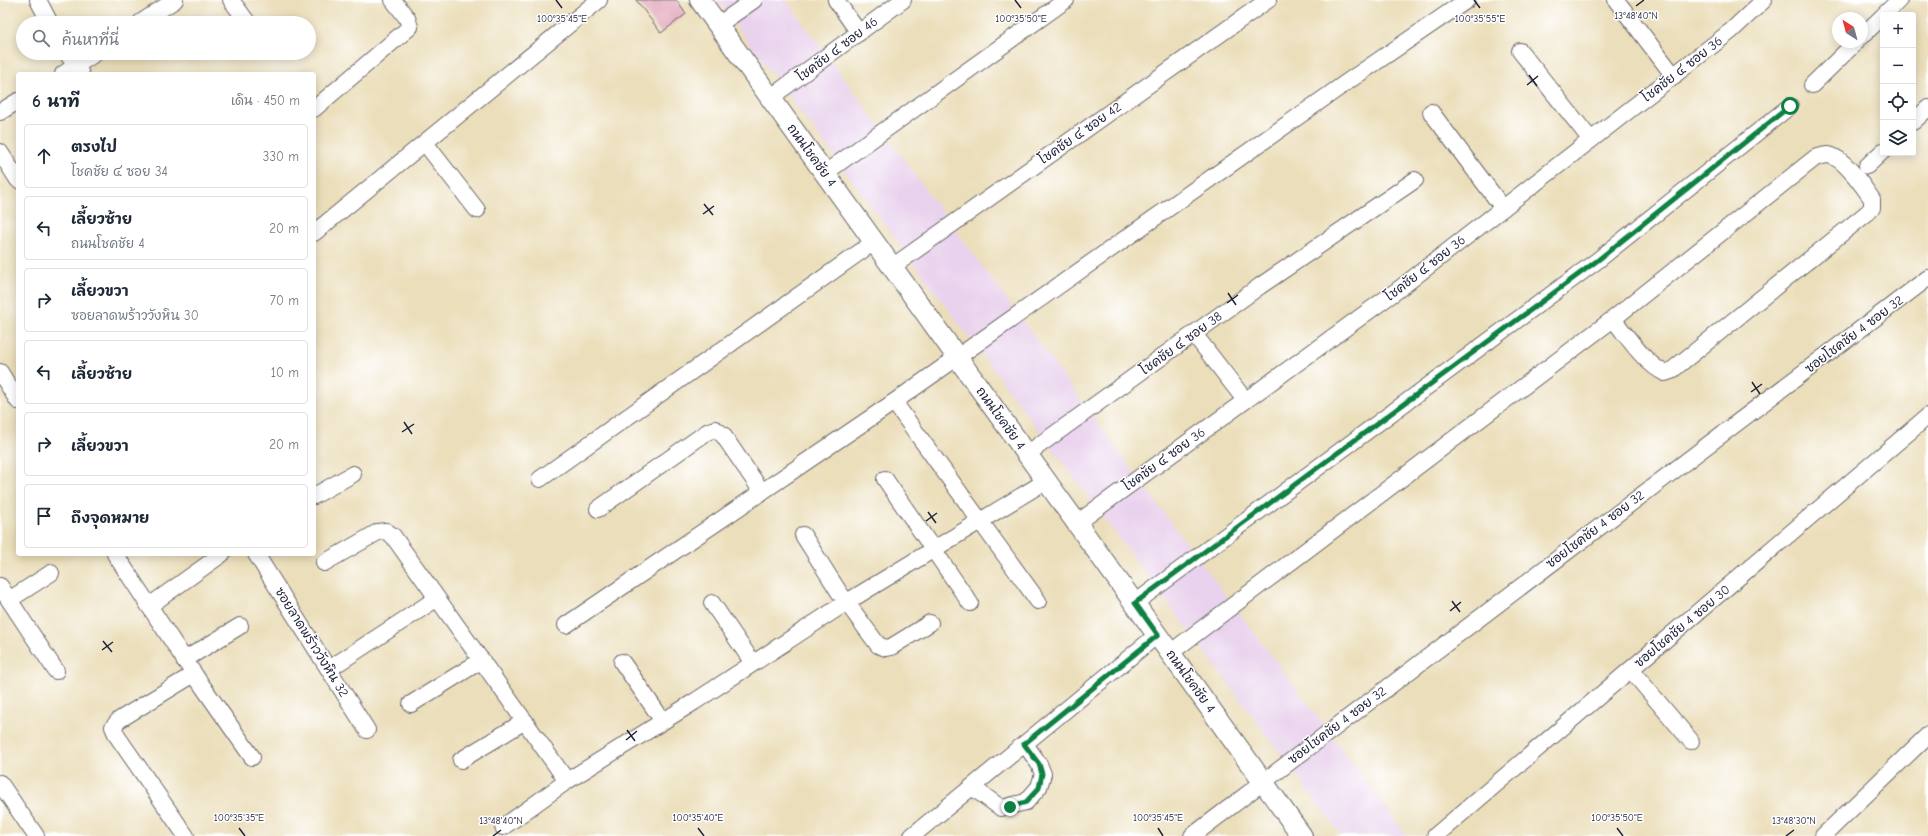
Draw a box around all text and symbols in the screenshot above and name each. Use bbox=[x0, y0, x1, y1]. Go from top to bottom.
text: 13°48'40"N bbox=[1614, 10, 1658, 22]
street label: โชคชัย ๔ ซอย 46 bbox=[792, 12, 880, 84]
north arrow bbox=[1832, 12, 1868, 48]
map controls bbox=[1880, 12, 1916, 156]
button: + bbox=[1880, 12, 1916, 48]
text: 100°35'45"E bbox=[537, 13, 587, 25]
text: 100°35'50"E bbox=[995, 13, 1047, 25]
text: 100°35'55"E bbox=[1455, 13, 1505, 25]
search box bbox=[16, 16, 316, 60]
icon: search bbox=[30, 27, 52, 49]
text: ค้นหาที่นี่ bbox=[62, 31, 119, 49]
street label: โชคชัย ๔ ซอย 36 bbox=[1638, 31, 1725, 105]
button: − bbox=[1880, 48, 1916, 84]
button: locate bbox=[1880, 84, 1916, 120]
text: 6 นาที bbox=[32, 92, 80, 111]
text: เดิน · 450 m bbox=[231, 93, 300, 108]
street label: โชคชัย ๔ ซอย 42 bbox=[1035, 97, 1124, 167]
route start bbox=[1781, 97, 1799, 115]
street label: ถนนโชคชัย 4 bbox=[784, 120, 841, 189]
button: layers bbox=[1880, 120, 1916, 156]
text: ตรงไป bbox=[71, 138, 117, 156]
icon: ahead bbox=[33, 145, 55, 167]
text: 330 m bbox=[263, 149, 299, 164]
text: โชคชัย ๔ ซอย 34 bbox=[71, 164, 168, 179]
text: เลี้ยวซ้าย bbox=[71, 210, 132, 228]
icon: left bbox=[33, 217, 55, 239]
text: 20 m bbox=[269, 221, 299, 236]
street label: โชคชัย ๔ ซอย 36 bbox=[1381, 230, 1468, 304]
text: ถนนโชคชัย 4 bbox=[71, 236, 145, 251]
text: เลี้ยวขวา bbox=[71, 282, 129, 300]
icon: right bbox=[33, 289, 55, 311]
street label: ซอยโชคชัย 4 ซอย 32 bbox=[1801, 291, 1906, 376]
text: 70 m bbox=[270, 293, 299, 308]
street label: โชคชัย ๔ ซอย 38 bbox=[1136, 307, 1225, 378]
text: ซอยลาดพร้าววังหิน 30 bbox=[71, 308, 199, 323]
icon: left bbox=[33, 361, 55, 383]
text: เลี้ยวซ้าย bbox=[71, 365, 132, 383]
text: 10 m bbox=[271, 365, 299, 380]
street label: ถนนโชคชัย 4 bbox=[973, 383, 1030, 452]
street label: โชคชัย ๔ ซอย 36 bbox=[1119, 423, 1208, 494]
icon: right bbox=[33, 433, 55, 455]
text: เลี้ยวขวา bbox=[71, 437, 129, 455]
text: 20 m bbox=[269, 437, 299, 452]
street label: ซอยโชคชัย 4 ซอย 32 bbox=[1542, 486, 1647, 571]
icon: arrive bbox=[33, 505, 55, 527]
text: ถึงจุดหมาย bbox=[71, 509, 149, 527]
street label: ซอยโชคชัย 4 ซอย 30 bbox=[1630, 580, 1733, 670]
street label: ซอยลาดพร้าววังหิน 32 bbox=[272, 584, 353, 700]
street label: ถนนโชคชัย 4 bbox=[1163, 646, 1220, 715]
street label: ซอยโชคชัย 4 ซอย 32 bbox=[1284, 682, 1389, 767]
route end bbox=[1001, 798, 1019, 816]
text: 100°35'35"E bbox=[214, 812, 264, 824]
text: 100°35'40"E bbox=[673, 812, 723, 824]
text: 100°35'45"E bbox=[1133, 812, 1183, 824]
text: 100°35'50"E bbox=[1591, 812, 1643, 824]
text: 13°48'40"N bbox=[479, 815, 523, 827]
text: 13°48'30"N bbox=[1772, 815, 1816, 827]

